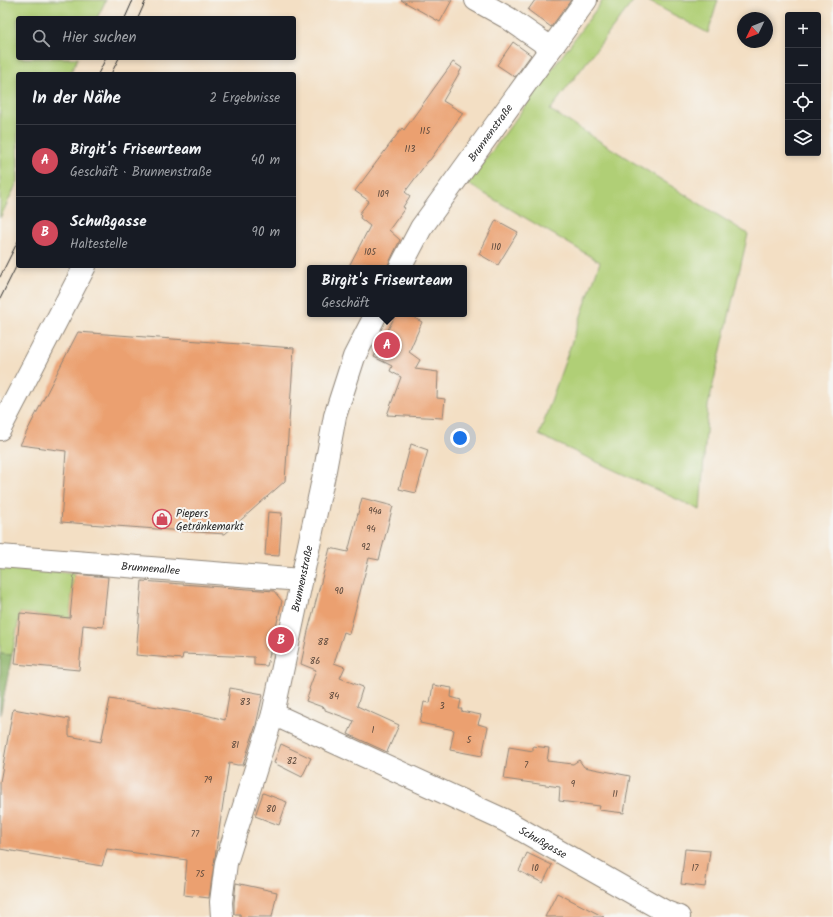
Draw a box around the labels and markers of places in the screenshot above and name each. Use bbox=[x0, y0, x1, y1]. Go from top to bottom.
pin: A bbox=[374, 330, 400, 360]
place label: Piepers Getränkemarkt bbox=[176, 505, 244, 536]
shop icon: Piepers Getränkemarkt bbox=[151, 508, 173, 530]
pin: B bbox=[268, 625, 294, 655]

